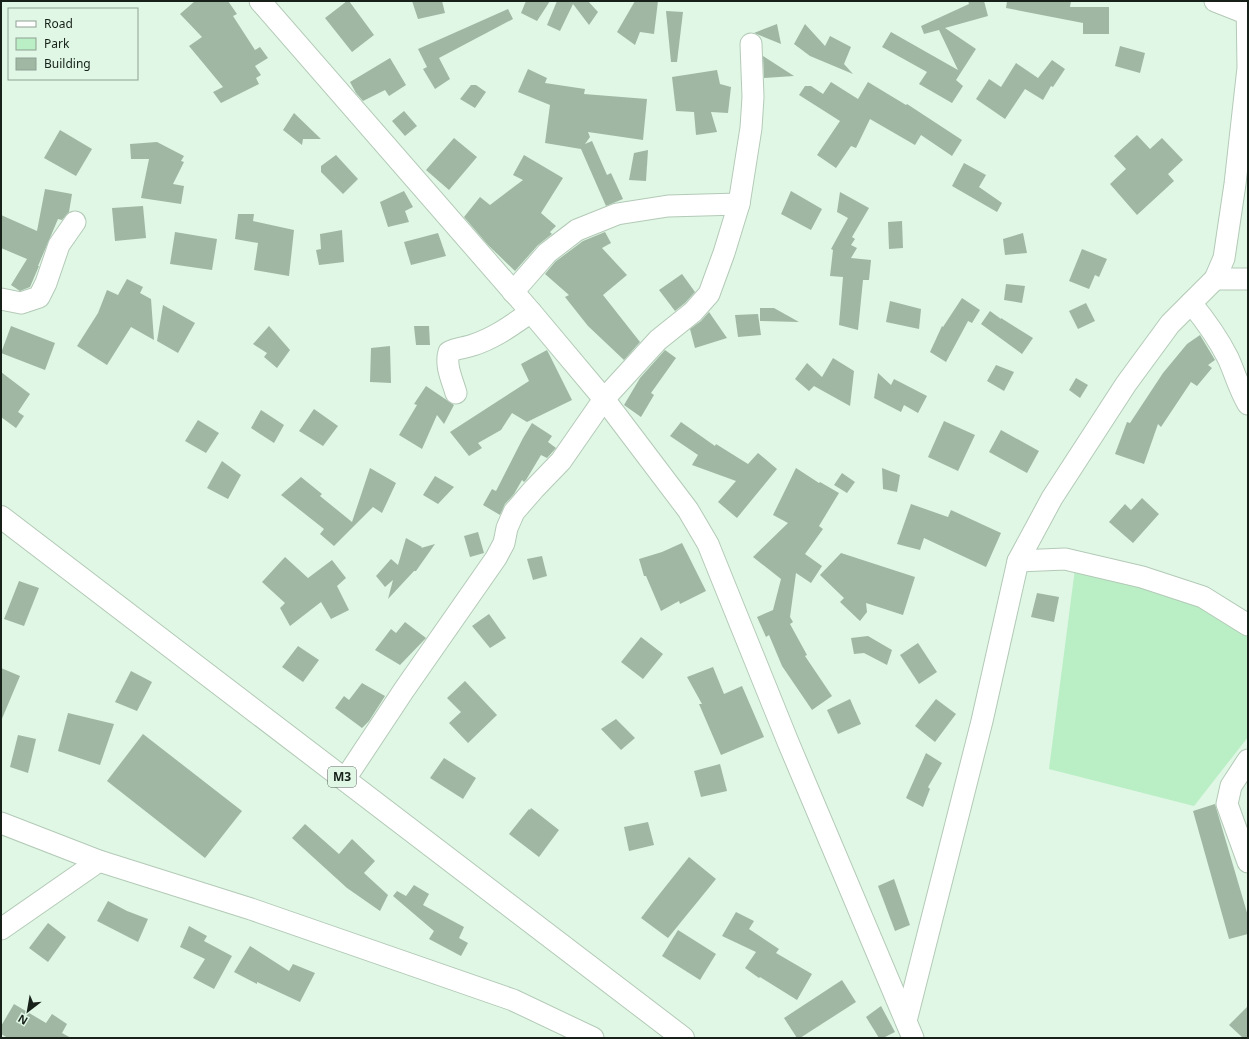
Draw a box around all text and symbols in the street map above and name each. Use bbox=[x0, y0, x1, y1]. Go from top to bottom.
legend bbox=[8, 8, 138, 80]
text: Road bbox=[44, 15, 73, 32]
text: Park bbox=[44, 35, 70, 52]
text: Building bbox=[44, 55, 91, 72]
road number: M3 bbox=[328, 767, 356, 787]
north arrow bbox=[8, 991, 48, 1031]
text: N bbox=[15, 1011, 30, 1029]

